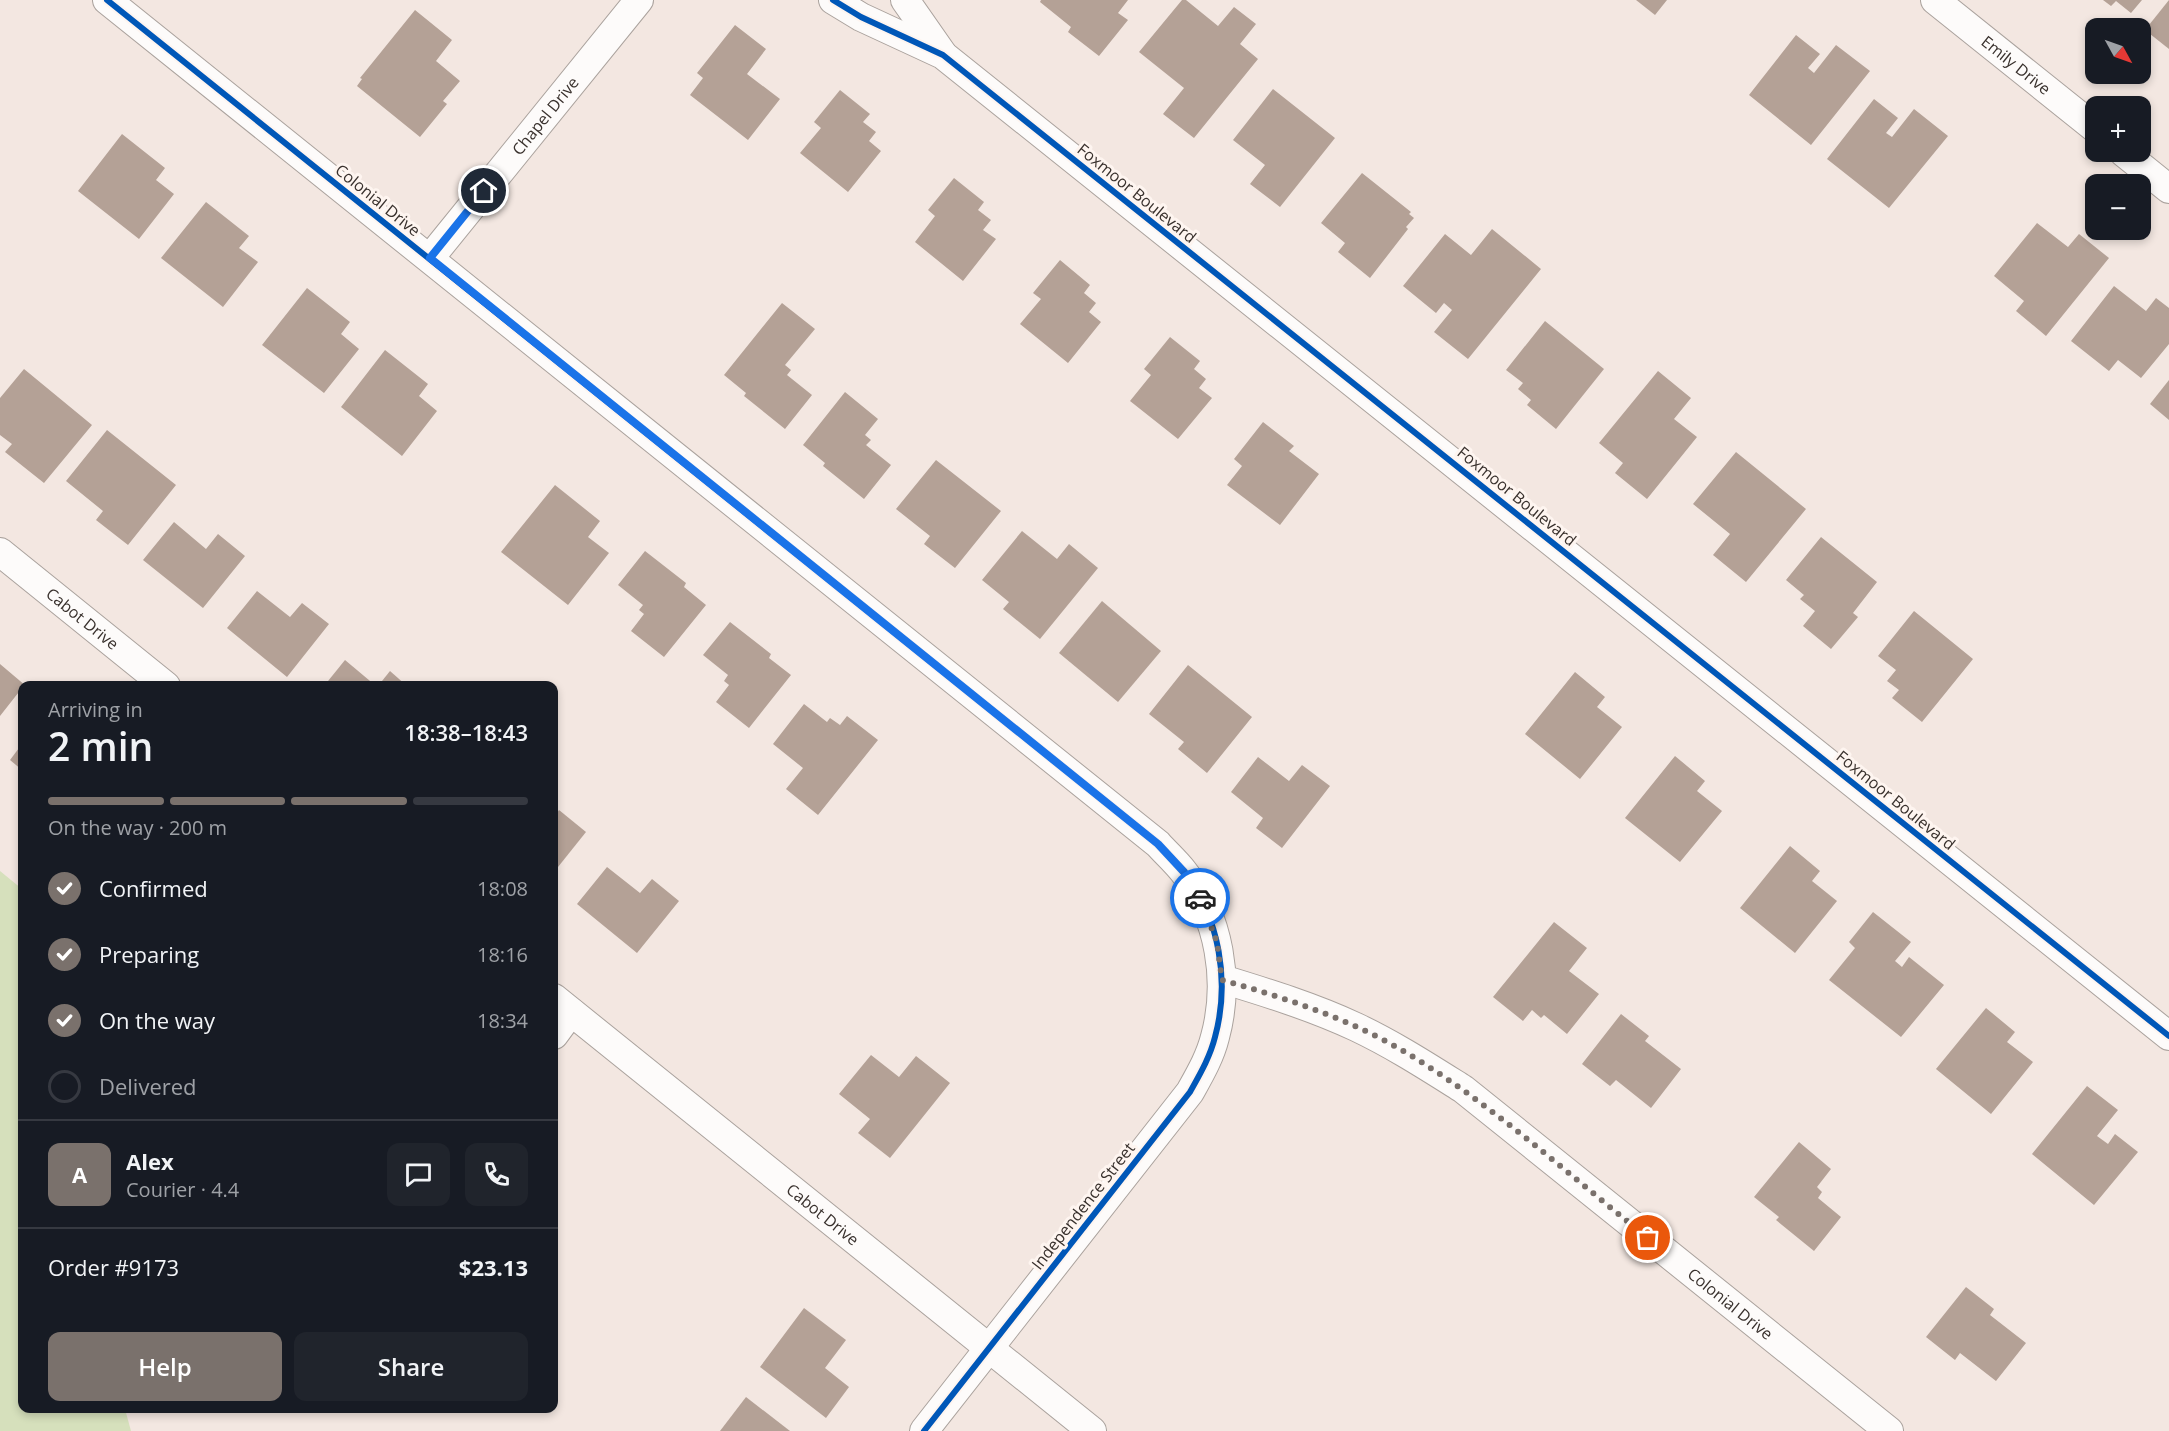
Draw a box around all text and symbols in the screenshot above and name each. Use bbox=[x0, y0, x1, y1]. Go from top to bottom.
north arrow bbox=[2085, 18, 2151, 84]
map controls bbox=[2085, 18, 2151, 240]
street label: Emily Drive bbox=[1977, 30, 2055, 100]
street label: Chapel Drive bbox=[507, 72, 584, 160]
button: + bbox=[2085, 96, 2151, 162]
street label: Foxmoor Boulevard bbox=[1073, 138, 1201, 248]
street label: Colonial Drive bbox=[331, 159, 425, 241]
pin bbox=[458, 165, 509, 216]
icon: home bbox=[467, 174, 500, 207]
button: − bbox=[2085, 174, 2151, 240]
street label: Foxmoor Boulevard bbox=[1453, 441, 1581, 551]
street label: Cabot Drive bbox=[42, 583, 123, 655]
text: Arriving in bbox=[48, 696, 143, 723]
text: 18:38–18:43 bbox=[404, 717, 528, 747]
text: 2 min bbox=[48, 719, 153, 772]
street label: Foxmoor Boulevard bbox=[1832, 745, 1960, 855]
text: On the way · 200 m bbox=[48, 814, 227, 841]
courier bbox=[1170, 868, 1230, 928]
icon: check bbox=[48, 872, 81, 905]
text: Confirmed bbox=[99, 873, 208, 903]
text: 18:08 bbox=[477, 875, 528, 902]
icon: car bbox=[1184, 882, 1217, 915]
icon: check bbox=[48, 938, 81, 971]
text: Preparing bbox=[99, 939, 199, 969]
text: 18:16 bbox=[477, 941, 528, 968]
icon: check bbox=[48, 1004, 81, 1037]
text: On the way bbox=[99, 1005, 215, 1035]
text: 18:34 bbox=[477, 1007, 528, 1034]
text: Delivered bbox=[99, 1071, 197, 1101]
street label: Independence Street bbox=[1026, 1138, 1140, 1274]
button: chat bbox=[387, 1143, 450, 1206]
button: phone bbox=[465, 1143, 528, 1206]
text: Alex bbox=[126, 1146, 174, 1176]
text: A bbox=[72, 1159, 87, 1189]
text: Courier · 4.4 bbox=[126, 1176, 239, 1203]
street label: Cabot Drive bbox=[782, 1178, 864, 1250]
pin bbox=[1622, 1212, 1673, 1263]
icon: bag bbox=[1631, 1221, 1664, 1254]
text: Order #9173 bbox=[48, 1252, 179, 1282]
text: $23.13 bbox=[459, 1252, 528, 1282]
street label: Colonial Drive bbox=[1683, 1263, 1778, 1345]
button: Help bbox=[48, 1332, 282, 1401]
button: Share bbox=[294, 1332, 528, 1401]

